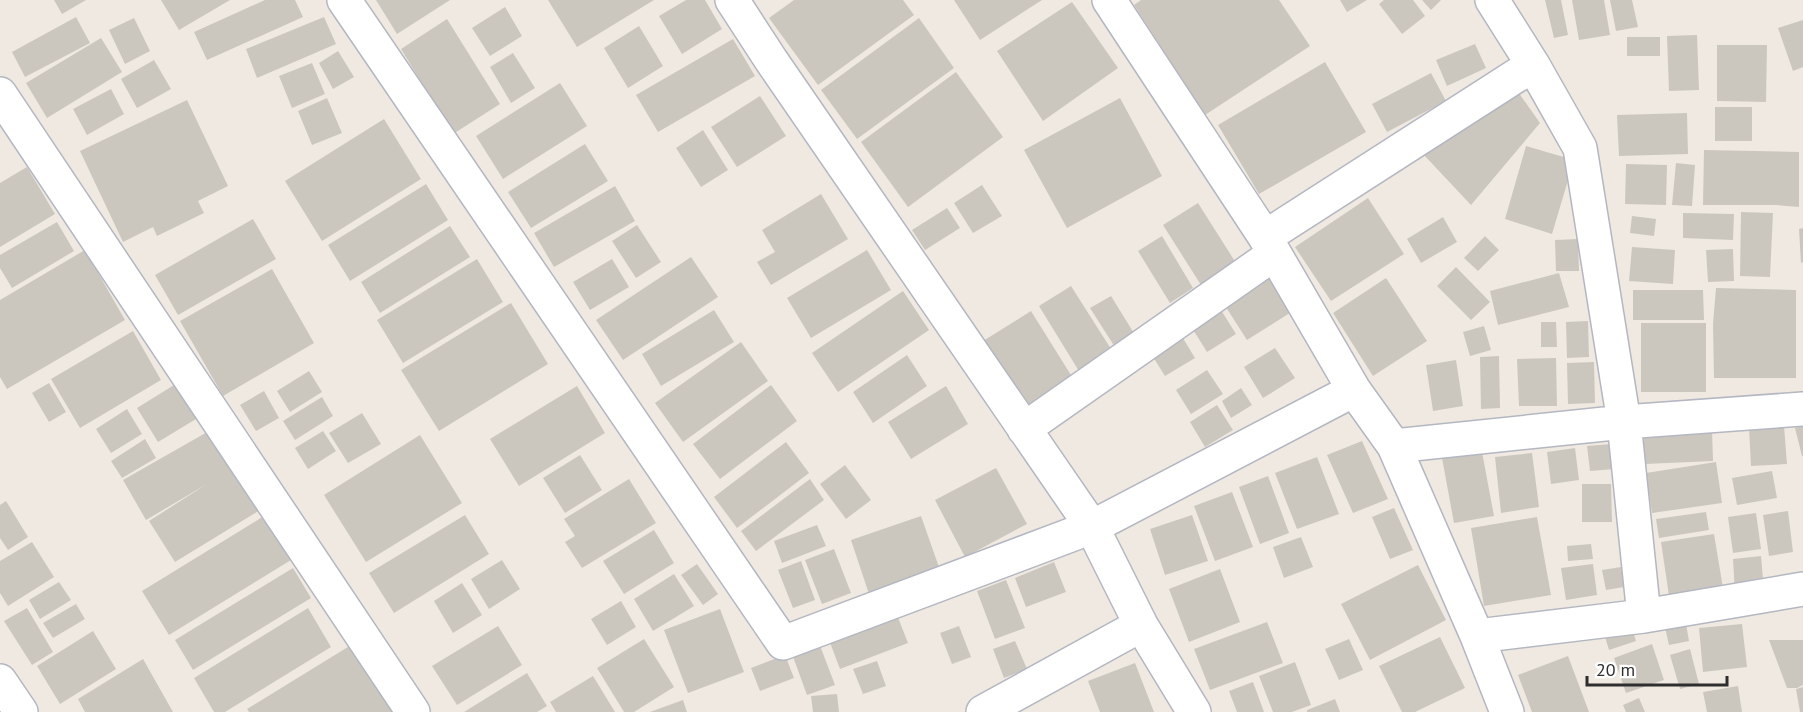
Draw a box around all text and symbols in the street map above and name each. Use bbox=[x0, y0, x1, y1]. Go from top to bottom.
scale bar bbox=[1587, 649, 1726, 687]
text: 20 m bbox=[1596, 658, 1635, 681]

